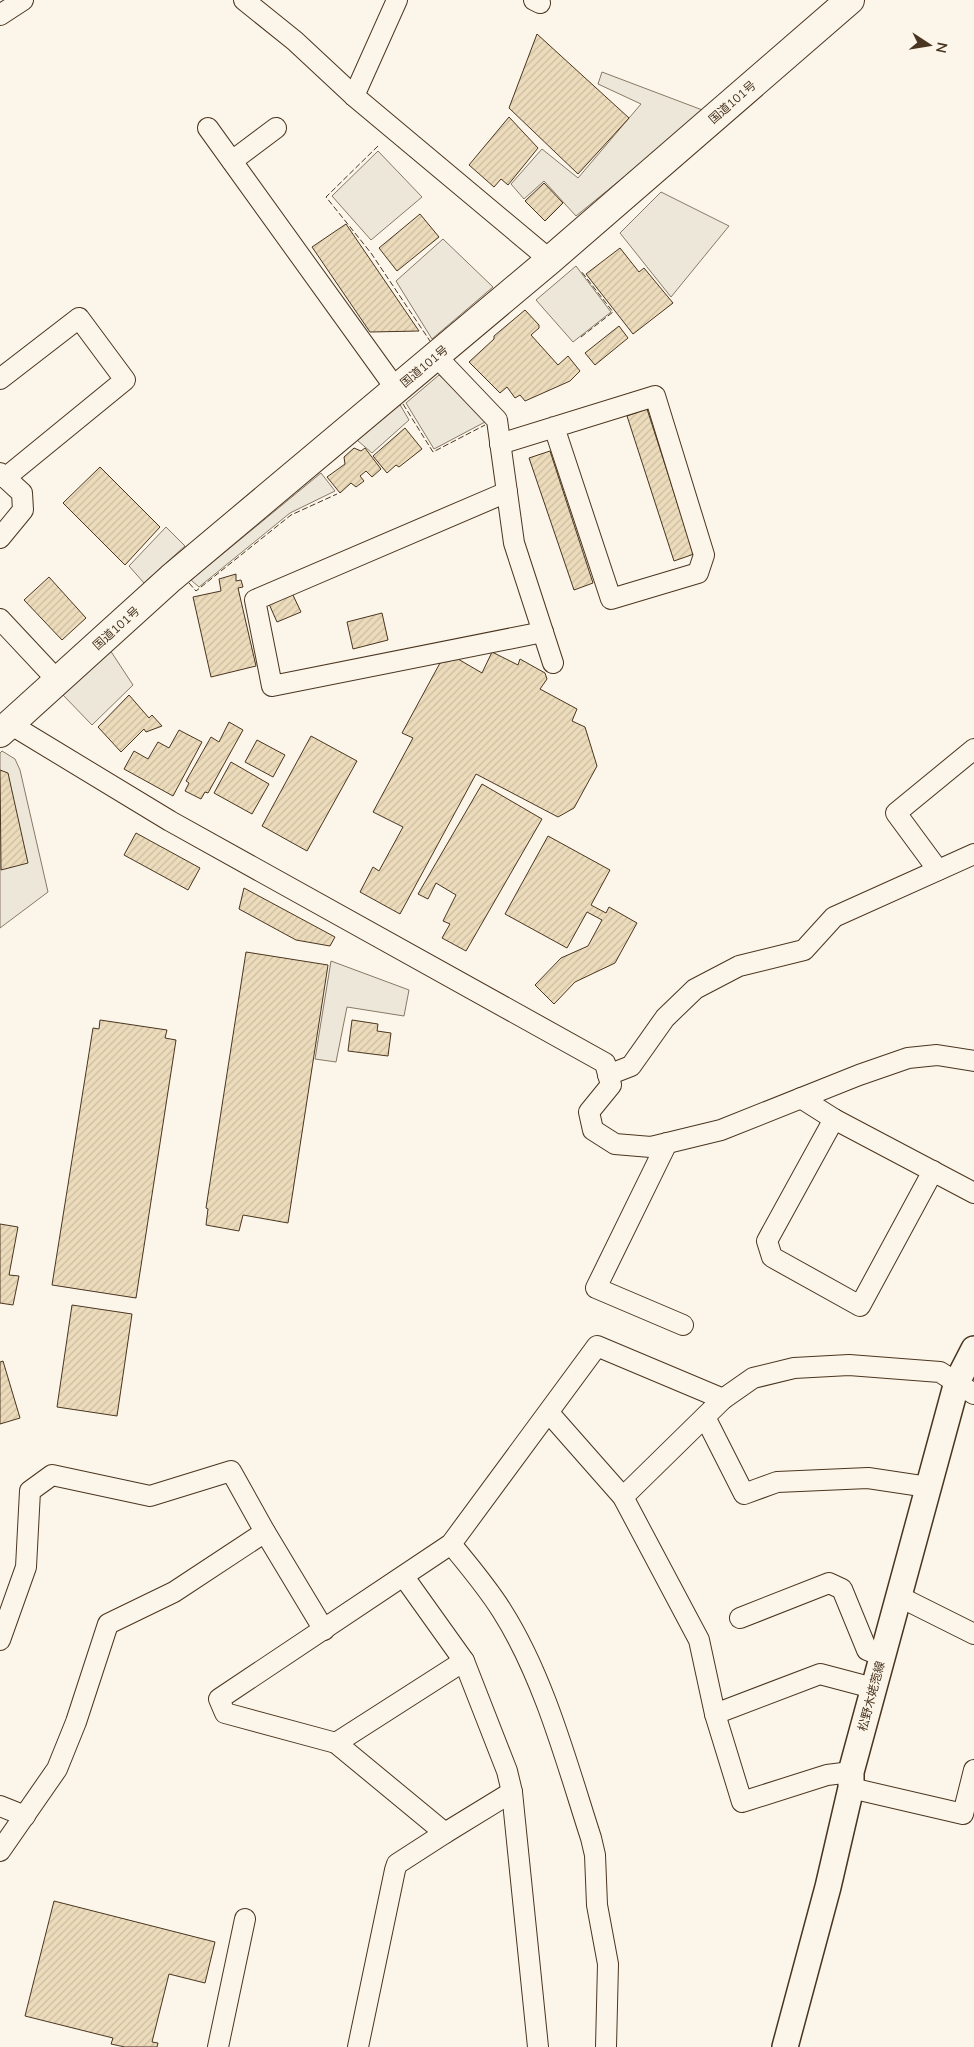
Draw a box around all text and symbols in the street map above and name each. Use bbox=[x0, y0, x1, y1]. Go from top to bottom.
north arrow bbox=[904, 20, 954, 70]
text: N bbox=[932, 41, 952, 55]
street label: 国道101号 bbox=[705, 77, 759, 127]
street label: 国道101号 bbox=[397, 342, 451, 390]
street label: 国道101号 bbox=[90, 603, 142, 653]
street label: 松野木姥萢線 bbox=[854, 1659, 888, 1733]

